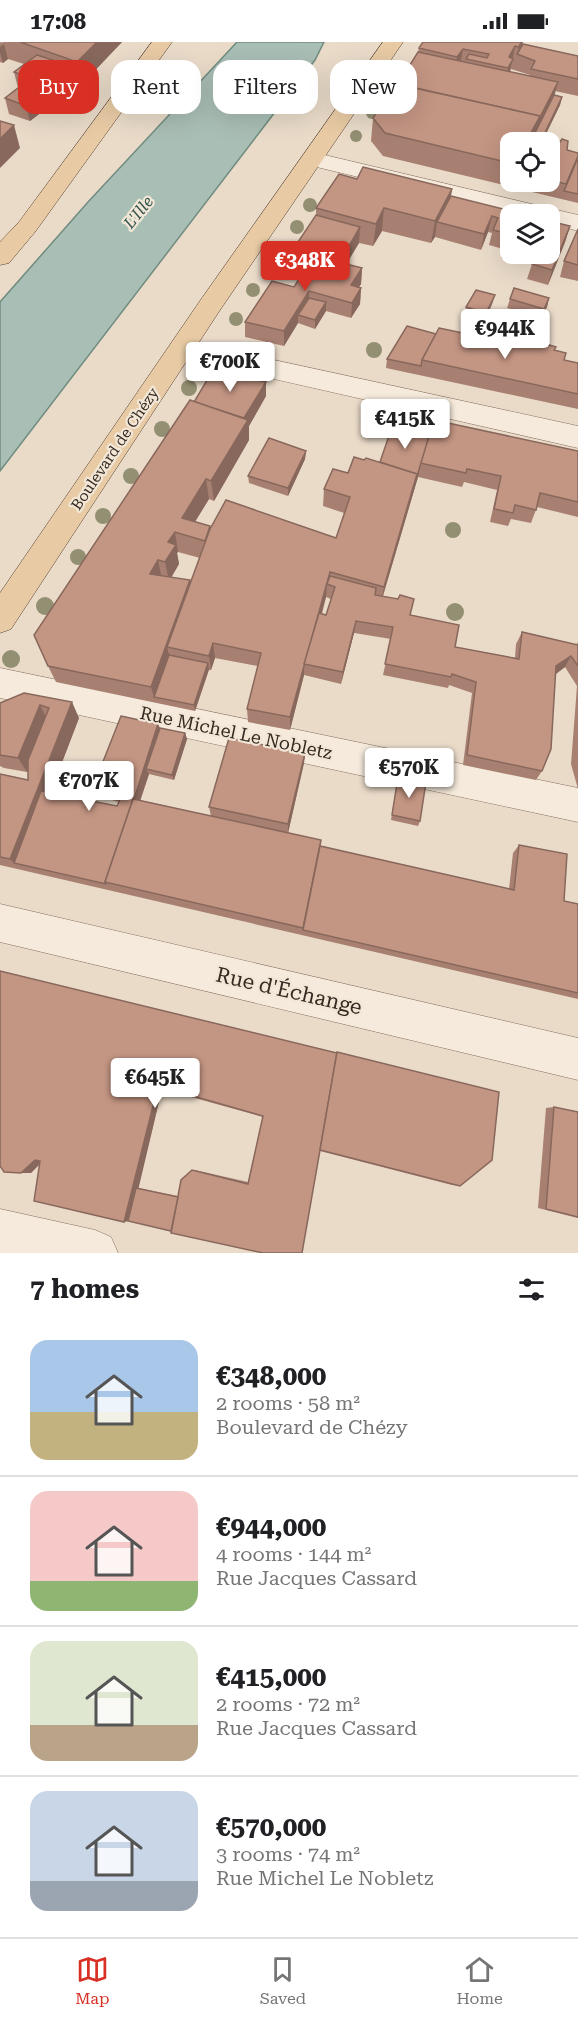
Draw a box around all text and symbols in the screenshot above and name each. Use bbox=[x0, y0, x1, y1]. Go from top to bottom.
text: 17:08 bbox=[30, 9, 86, 34]
chip: Buy bbox=[18, 60, 99, 114]
chip: Rent bbox=[111, 60, 201, 114]
chip: Filters bbox=[213, 60, 318, 114]
chip: New bbox=[330, 60, 417, 114]
map controls bbox=[500, 132, 560, 264]
button: locate bbox=[500, 132, 560, 192]
water label: L'Ille bbox=[119, 192, 157, 233]
button: layers bbox=[500, 204, 560, 264]
pin: €348K bbox=[263, 241, 347, 292]
text: €348K bbox=[275, 248, 335, 272]
pin: €944K bbox=[463, 309, 547, 360]
text: €944K bbox=[475, 316, 535, 340]
pin: €700K bbox=[188, 342, 272, 393]
text: €700K bbox=[200, 349, 260, 373]
street label: Boulevard de Chézy bbox=[67, 384, 163, 514]
pin: €415K bbox=[363, 399, 447, 450]
text: €415K bbox=[375, 406, 435, 430]
street label: Rue Michel Le Nobletz bbox=[138, 702, 334, 763]
pin: €570K bbox=[367, 748, 451, 799]
text: €570K bbox=[379, 755, 439, 779]
pin: €707K bbox=[47, 761, 131, 812]
text: €707K bbox=[59, 768, 119, 792]
street label: Rue d'Échange bbox=[214, 962, 365, 1019]
pin: €645K bbox=[113, 1058, 197, 1109]
text: €645K bbox=[125, 1065, 185, 1089]
icon: filters bbox=[515, 1273, 548, 1306]
text: 7 homes bbox=[30, 1274, 139, 1304]
text: €348,000 bbox=[216, 1361, 326, 1391]
icon: home bbox=[78, 1364, 150, 1436]
text: 2 rooms · 58 m² bbox=[216, 1391, 360, 1415]
text: Boulevard de Chézy bbox=[216, 1415, 408, 1439]
text: €944,000 bbox=[216, 1512, 326, 1542]
icon: home bbox=[78, 1515, 150, 1587]
text: 4 rooms · 144 m² bbox=[216, 1542, 371, 1566]
text: Rue Jacques Cassard bbox=[216, 1566, 417, 1590]
text: €415,000 bbox=[216, 1662, 326, 1692]
icon: home bbox=[78, 1665, 150, 1737]
text: 2 rooms · 72 m² bbox=[216, 1692, 360, 1716]
text: Rue Jacques Cassard bbox=[216, 1716, 417, 1740]
text: €570,000 bbox=[216, 1812, 326, 1842]
icon: home bbox=[78, 1815, 150, 1887]
text: 3 rooms · 74 m² bbox=[216, 1842, 360, 1866]
text: Rue Michel Le Nobletz bbox=[216, 1866, 433, 1890]
tab: Map bbox=[75, 1953, 109, 2008]
tab: Saved bbox=[260, 1953, 306, 2008]
tab: Home bbox=[456, 1953, 503, 2008]

